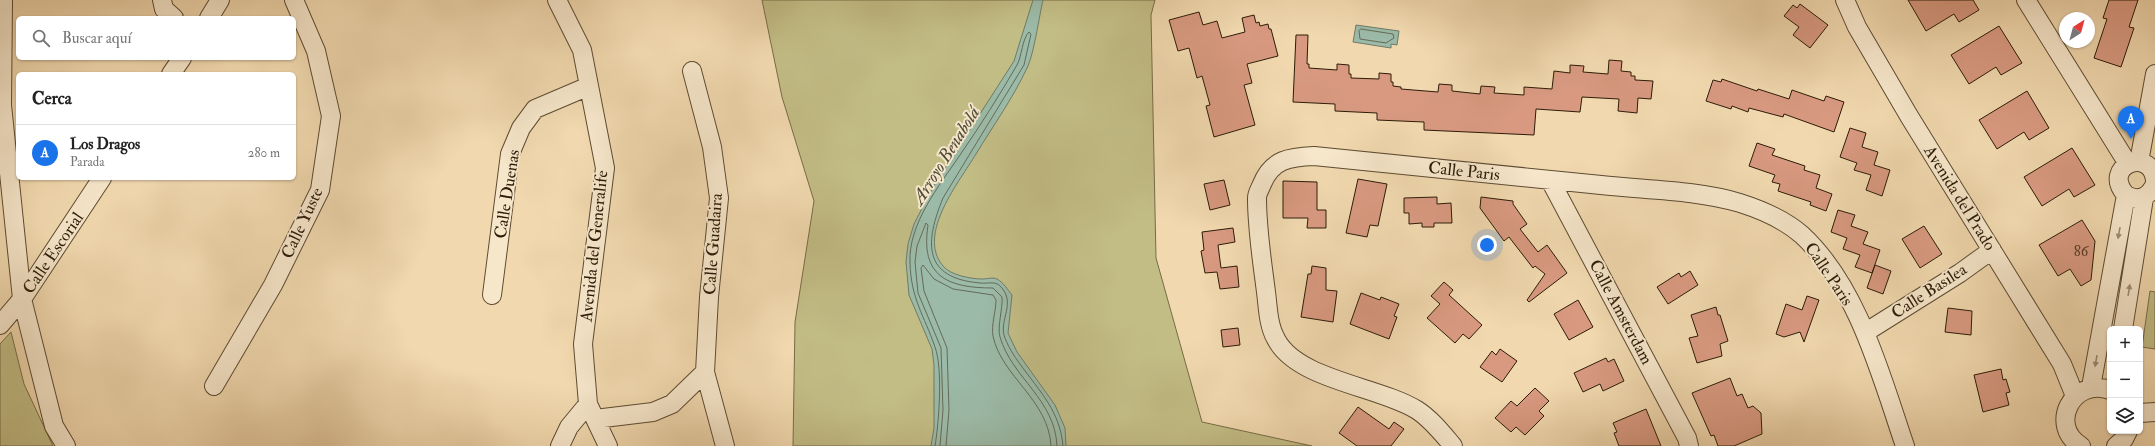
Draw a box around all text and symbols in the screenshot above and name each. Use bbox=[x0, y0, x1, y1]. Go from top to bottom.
north arrow bbox=[2059, 12, 2095, 48]
search box bbox=[16, 16, 296, 60]
icon: search bbox=[30, 27, 52, 49]
text: Buscar aquí bbox=[62, 29, 131, 48]
text: Cerca bbox=[32, 88, 72, 109]
water label: Arroyo Benabolá bbox=[906, 101, 986, 211]
pin: A bbox=[2118, 106, 2144, 139]
text: Los Dragos bbox=[70, 135, 140, 154]
street label: Avenida del Prado bbox=[1919, 141, 2001, 254]
text: A bbox=[41, 145, 49, 161]
text: 280 m bbox=[248, 145, 280, 161]
street label: Calle Duenas bbox=[490, 148, 524, 240]
text: Parada bbox=[70, 154, 105, 170]
street label: Calle Paris bbox=[1427, 157, 1501, 185]
street label: Avenida del Generalife bbox=[575, 169, 612, 324]
street label: Calle Yuste bbox=[276, 184, 328, 262]
street label: Calle Guadaira bbox=[699, 191, 727, 296]
street label: Calle Escorial bbox=[18, 208, 88, 298]
one-way arrow bbox=[2116, 227, 2122, 239]
your location bbox=[1477, 235, 1497, 255]
street label: Calle Paris bbox=[1800, 238, 1858, 310]
house number: 86 bbox=[2074, 242, 2090, 261]
street label: Calle Amsterdam bbox=[1585, 256, 1657, 368]
street label: Calle Basilea bbox=[1887, 258, 1971, 323]
one-way arrow bbox=[2126, 284, 2132, 297]
map controls bbox=[2107, 326, 2143, 434]
button: + bbox=[2107, 326, 2143, 362]
one-way arrow bbox=[2093, 355, 2099, 367]
button: − bbox=[2107, 362, 2143, 398]
button: layers bbox=[2107, 398, 2143, 434]

